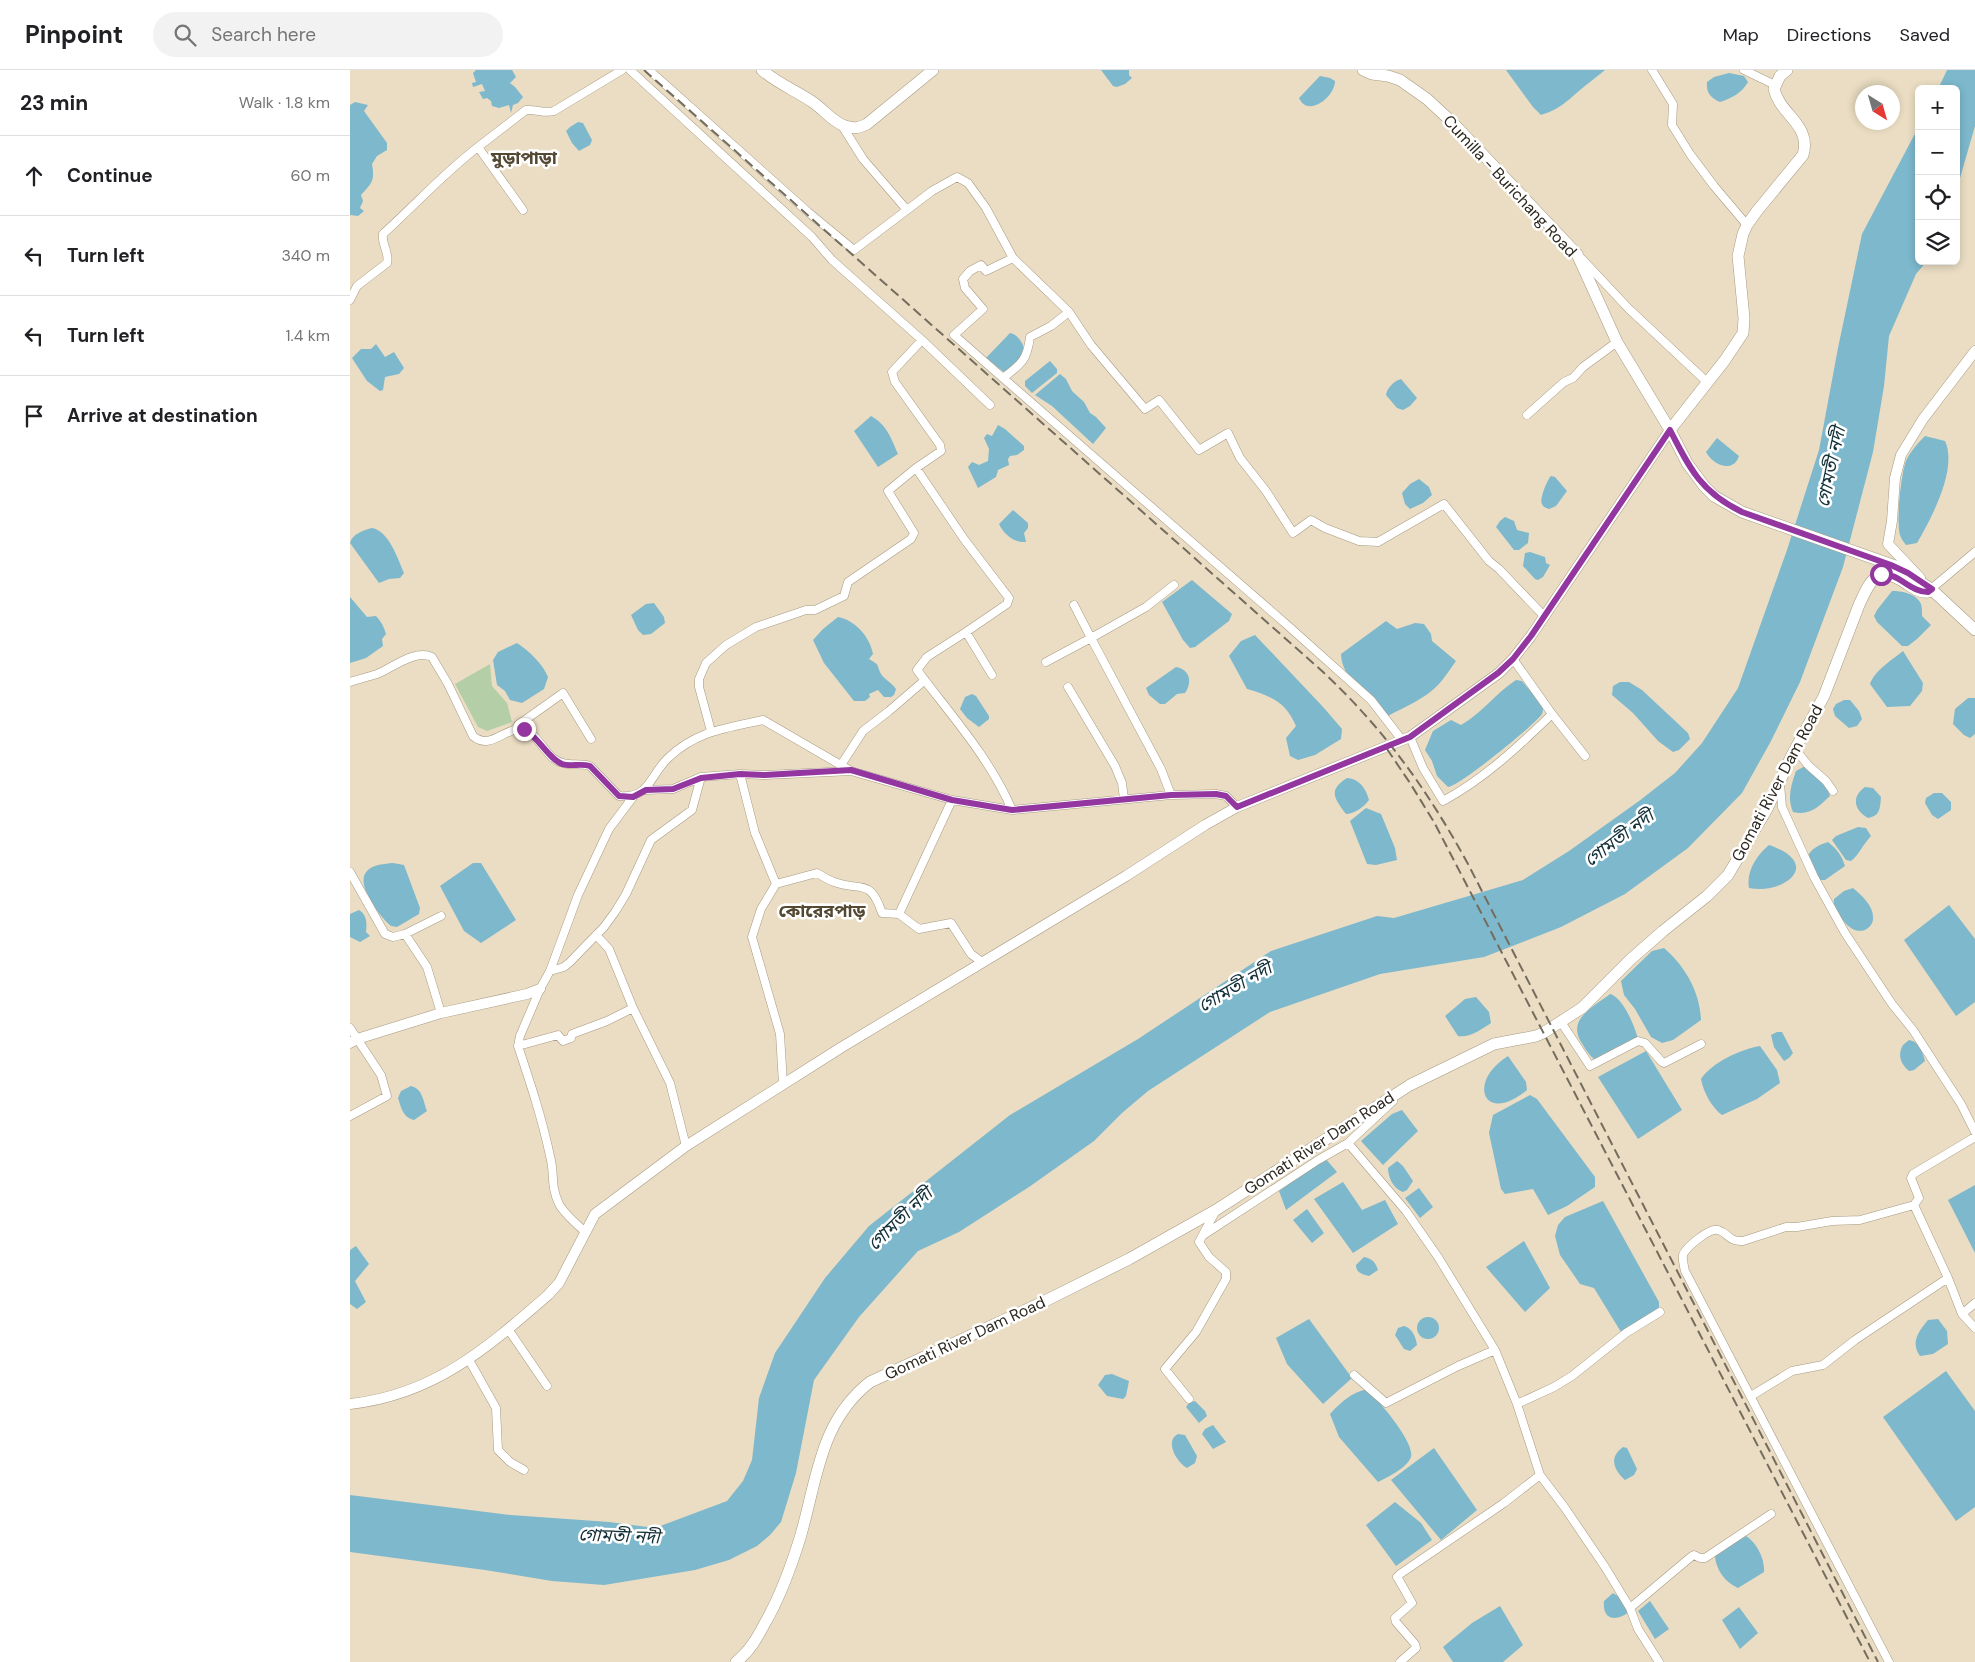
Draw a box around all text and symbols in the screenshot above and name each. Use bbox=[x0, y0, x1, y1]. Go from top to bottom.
search box bbox=[153, 12, 503, 57]
text: Pinpoint bbox=[25, 19, 123, 50]
icon: search bbox=[171, 21, 199, 49]
text: Search here bbox=[211, 22, 316, 47]
text: Map bbox=[1723, 23, 1759, 47]
text: Directions bbox=[1787, 23, 1872, 47]
text: Saved bbox=[1900, 23, 1950, 47]
north arrow bbox=[1855, 85, 1900, 130]
map controls bbox=[1915, 85, 1960, 265]
button: + bbox=[1915, 85, 1960, 130]
text: 23 min bbox=[20, 89, 88, 117]
text: Walk · 1.8 km bbox=[239, 92, 330, 113]
street label: Cumilla - Burichang Road bbox=[1439, 110, 1581, 262]
button: − bbox=[1915, 130, 1960, 175]
district label: মুড়াপাড়া bbox=[490, 146, 558, 170]
icon: ahead bbox=[20, 162, 48, 190]
text: Continue bbox=[67, 163, 153, 188]
text: 60 m bbox=[290, 165, 330, 186]
button: locate bbox=[1915, 175, 1960, 220]
button: layers bbox=[1915, 220, 1960, 265]
icon: left bbox=[20, 242, 48, 270]
text: Turn left bbox=[67, 243, 145, 268]
text: 340 m bbox=[281, 245, 330, 266]
icon: left bbox=[20, 322, 48, 350]
text: Turn left bbox=[67, 323, 145, 348]
text: 1.4 km bbox=[286, 325, 330, 346]
icon: arrive bbox=[20, 402, 48, 430]
text: Arrive at destination bbox=[67, 403, 258, 428]
water label: গোমতী নদী bbox=[1811, 422, 1852, 509]
route start bbox=[1870, 563, 1893, 586]
street label: Gomati River Dam Road bbox=[1727, 701, 1827, 865]
route end bbox=[513, 718, 536, 741]
water label: গোমতী নদী bbox=[1579, 802, 1661, 872]
district label: কোরেরপাড় bbox=[778, 899, 867, 923]
water label: গোমতী নদী bbox=[1194, 955, 1279, 1018]
street label: Gomati River Dam Road bbox=[1240, 1087, 1398, 1199]
water label: গোমতী নদী bbox=[862, 1180, 940, 1256]
street label: Gomati River Dam Road bbox=[881, 1292, 1049, 1384]
water label: গোমতী নদী bbox=[578, 1523, 663, 1550]

